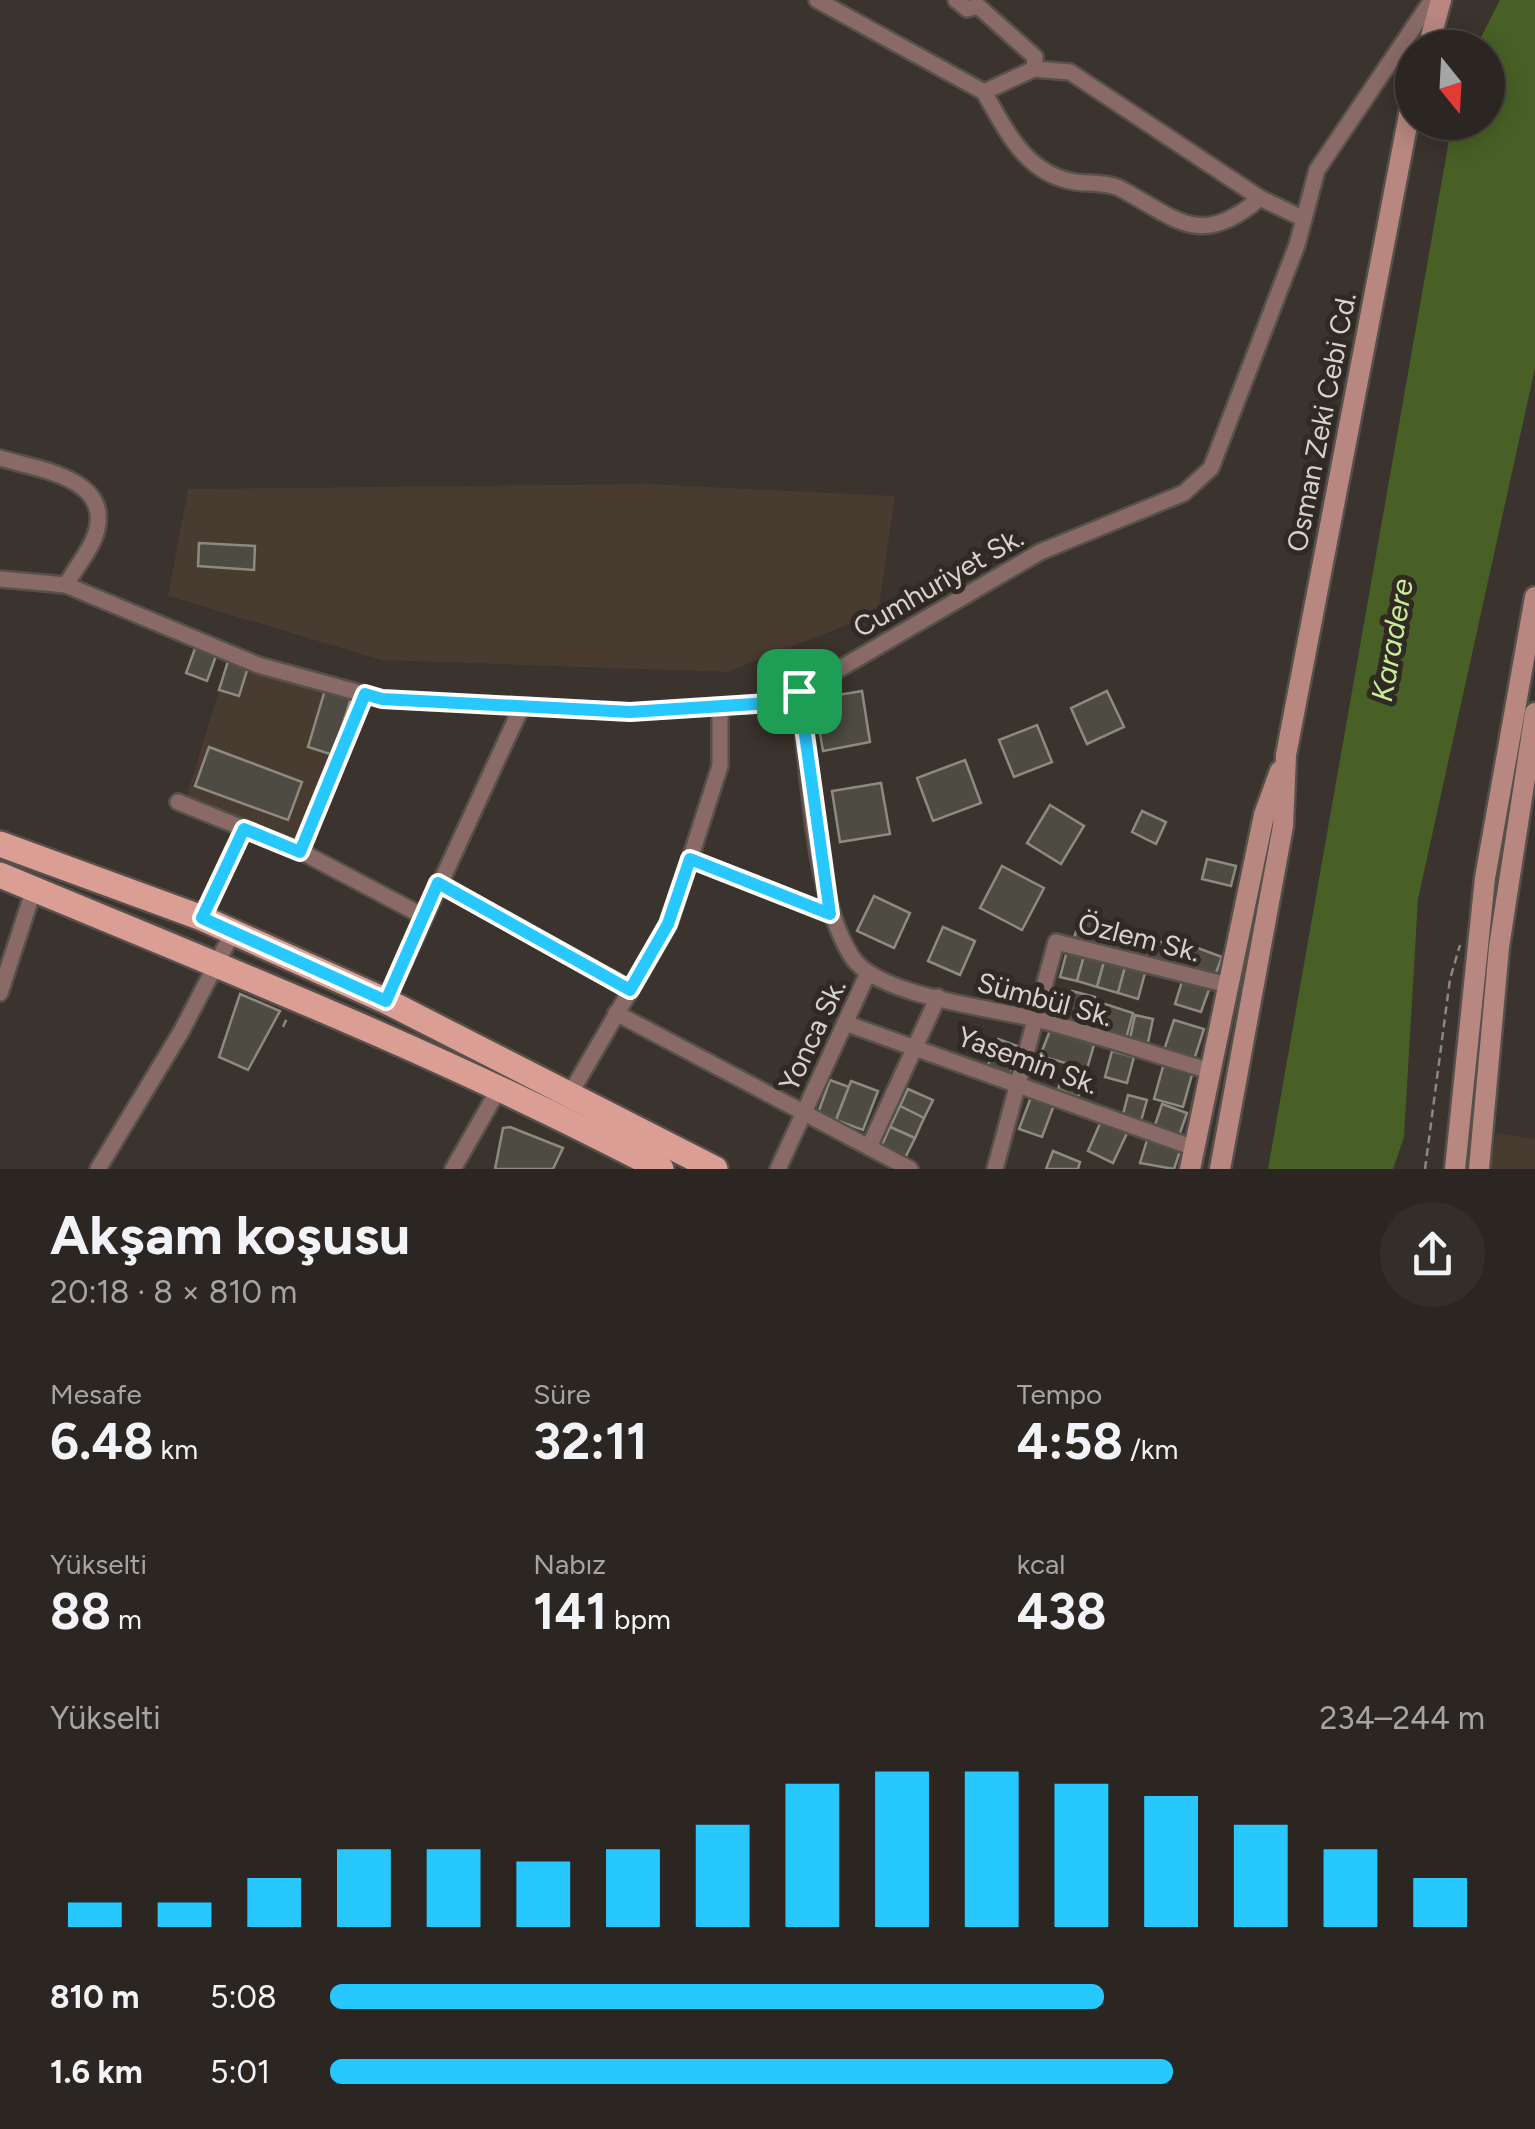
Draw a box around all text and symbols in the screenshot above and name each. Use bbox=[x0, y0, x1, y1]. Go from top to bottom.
north arrow bbox=[1395, 30, 1505, 140]
map controls bbox=[1395, 30, 1505, 140]
street label: Osman Zeki Cebi Cd. bbox=[1279, 289, 1363, 555]
street label: Cumhuriyet Sk. bbox=[847, 520, 1029, 644]
water label: Karadere bbox=[1363, 576, 1421, 704]
pin bbox=[757, 649, 842, 734]
icon: arrive bbox=[772, 664, 827, 719]
street label: Özlem Sk. bbox=[1075, 905, 1203, 969]
street label: Sümbül Sk. bbox=[974, 965, 1116, 1033]
street label: Yonca Sk. bbox=[771, 973, 853, 1097]
street label: Yasemin Sk. bbox=[953, 1019, 1103, 1101]
text: Akşam koşusu bbox=[50, 1202, 410, 1268]
button: share bbox=[1380, 1202, 1485, 1307]
text: 20:18 · 8 × 810 m bbox=[50, 1273, 297, 1311]
text: Mesafe bbox=[50, 1377, 142, 1411]
text: Süre bbox=[533, 1377, 591, 1411]
text: Tempo bbox=[1017, 1377, 1102, 1411]
text: 6.48 bbox=[50, 1411, 154, 1472]
text: 32:11 bbox=[533, 1411, 647, 1472]
text: 4:58 bbox=[1017, 1411, 1123, 1472]
text: km bbox=[154, 1432, 198, 1466]
text: /km bbox=[1123, 1432, 1178, 1466]
text: Yükselti bbox=[50, 1547, 147, 1581]
text: Nabız bbox=[533, 1547, 606, 1581]
text: kcal bbox=[1017, 1547, 1066, 1581]
text: 88 bbox=[50, 1581, 111, 1642]
text: 141 bbox=[533, 1581, 607, 1642]
text: 438 bbox=[1017, 1581, 1107, 1642]
text: m bbox=[111, 1602, 142, 1636]
text: bpm bbox=[607, 1602, 671, 1636]
text: Yükselti bbox=[50, 1699, 161, 1737]
text: 234–244 m bbox=[1319, 1699, 1485, 1737]
text: 810 m bbox=[50, 1978, 139, 2016]
text: 5:08 bbox=[210, 1978, 277, 2016]
text: 1.6 km bbox=[50, 2053, 143, 2091]
text: 5:01 bbox=[210, 2053, 270, 2091]

